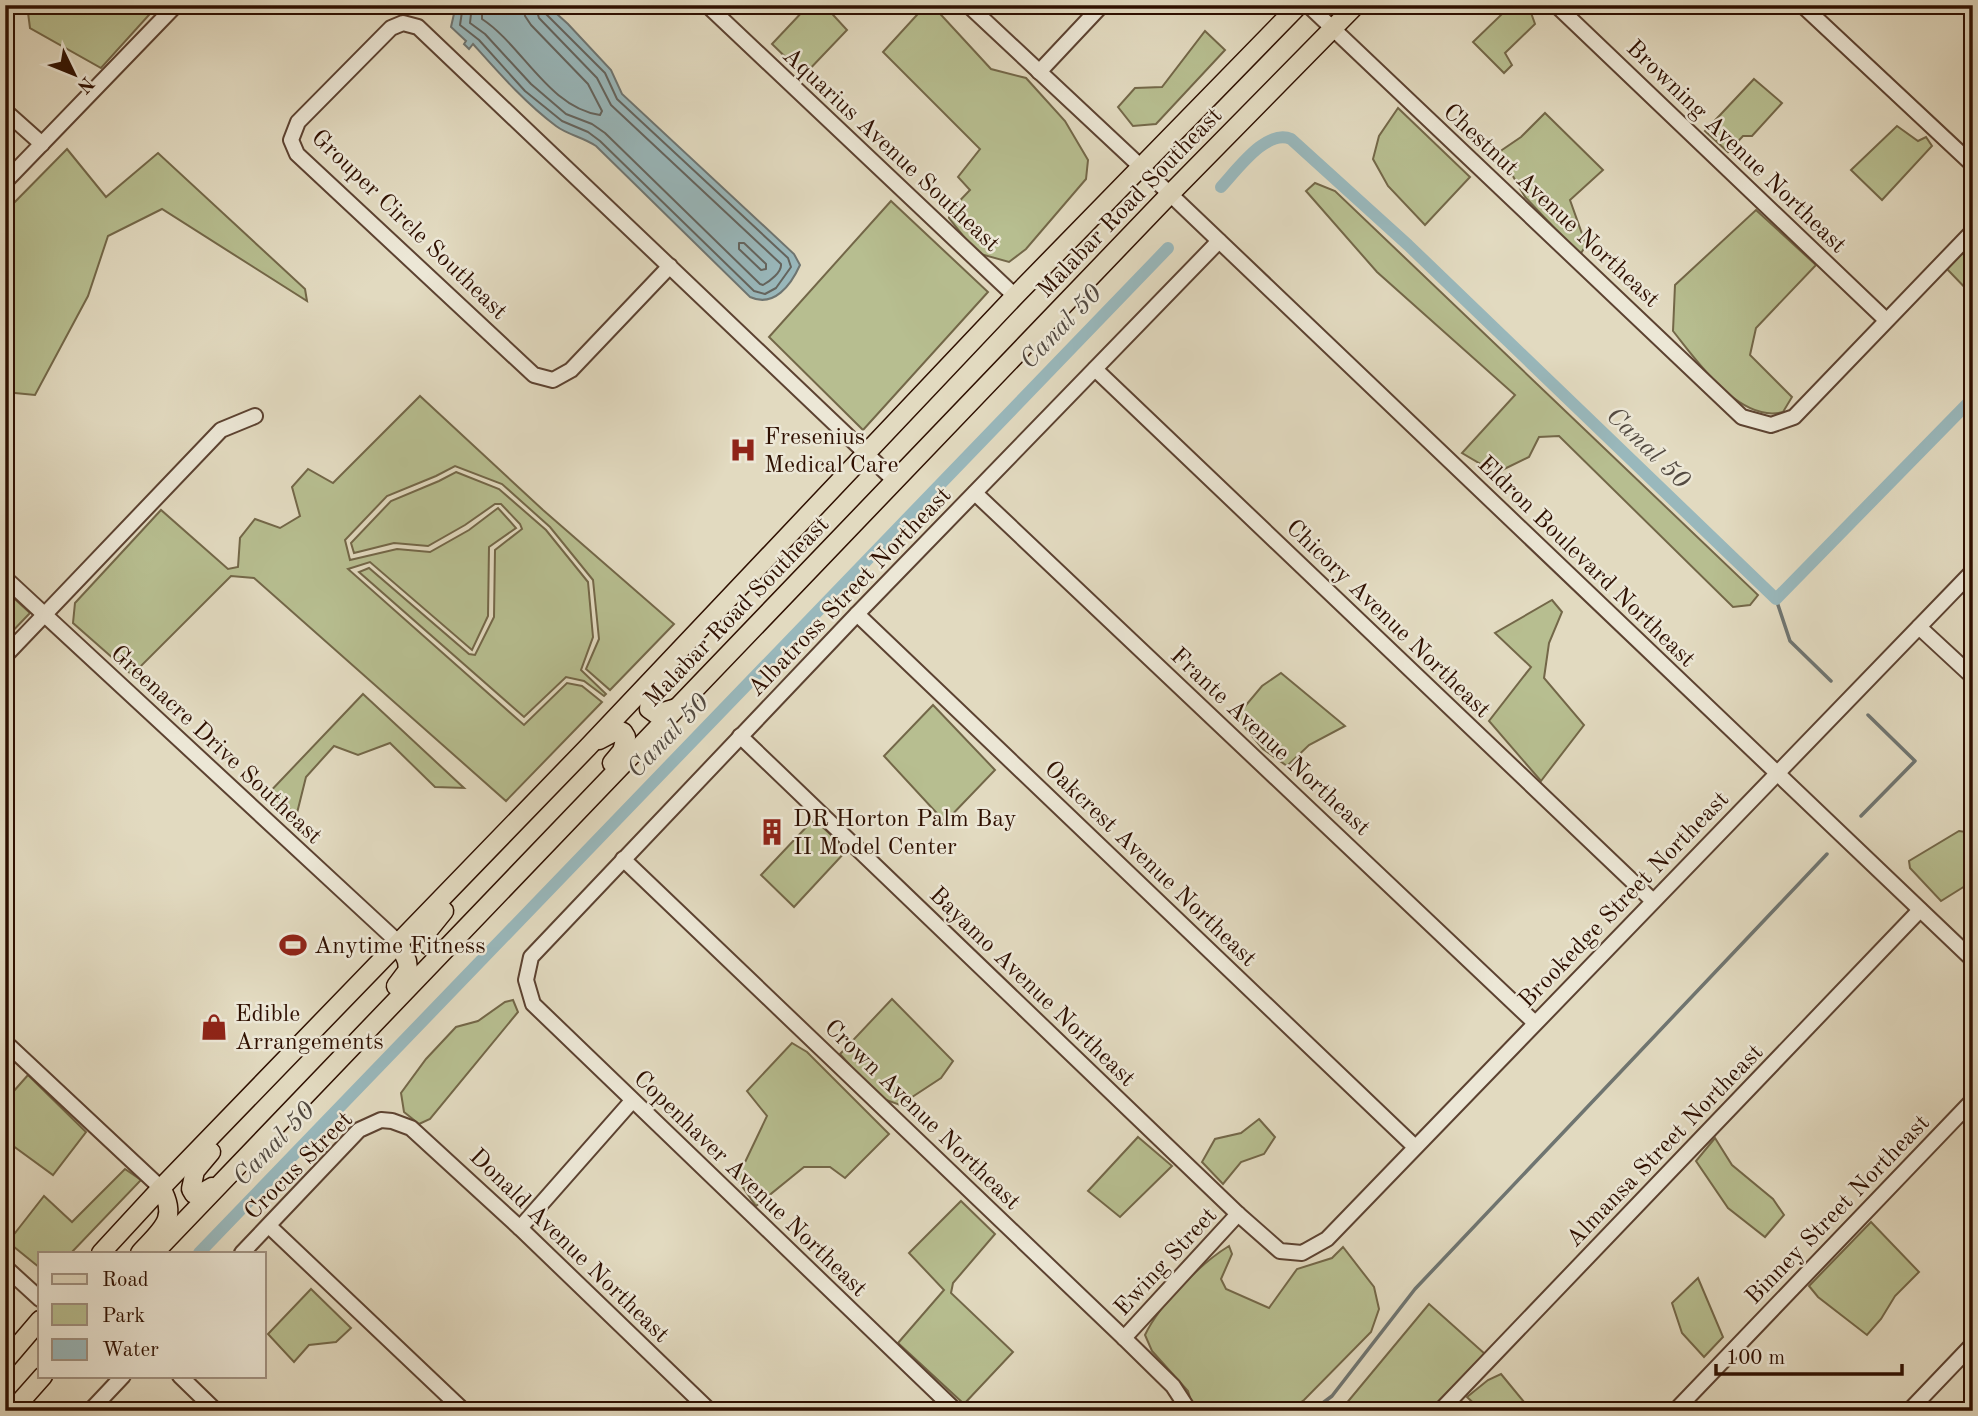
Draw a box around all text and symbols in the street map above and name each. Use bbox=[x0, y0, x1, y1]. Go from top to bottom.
street label: Browning Avenue Northeast bbox=[1621, 36, 1850, 259]
north arrow bbox=[38, 38, 108, 108]
street label: Aquarius Avenue Southeast bbox=[777, 44, 1004, 257]
text: N bbox=[72, 72, 97, 96]
street label: Chestnut Avenue Northeast bbox=[1438, 100, 1663, 313]
street label: Malabar Road Southeast bbox=[1034, 104, 1227, 303]
street label: Grouper Circle Southeast bbox=[306, 126, 511, 325]
water label: Canal 50 bbox=[1016, 281, 1107, 374]
water label: Canal 50 bbox=[1601, 403, 1694, 494]
place label: Fresenius Medical Care bbox=[764, 426, 899, 478]
hospital icon: Fresenius Medical Care bbox=[728, 435, 758, 465]
street label: Eldron Boulevard Northeast bbox=[1472, 452, 1699, 673]
street label: Albatross Street Northeast bbox=[744, 483, 956, 702]
street label: Malabar Road Southeast bbox=[641, 513, 834, 712]
street label: Chicory Avenue Northeast bbox=[1281, 516, 1494, 723]
street label: Greenacre Drive Southeast bbox=[105, 641, 326, 849]
street label: Frante Avenue Northeast bbox=[1165, 644, 1374, 841]
water label: Canal 50 bbox=[623, 690, 714, 783]
street label: Oakcrest Avenue Northeast bbox=[1039, 757, 1260, 972]
street label: Brookedge Street Northeast bbox=[1515, 788, 1734, 1013]
place label: DR Horton Palm Bay II Model Center bbox=[793, 808, 1017, 860]
building icon: DR Horton Palm Bay II Model Center bbox=[757, 817, 787, 847]
street label: Bayamo Avenue Northeast bbox=[924, 883, 1139, 1092]
sports icon: Anytime Fitness bbox=[278, 930, 308, 960]
place label: Anytime Fitness bbox=[314, 935, 486, 959]
place label: Edible Arrangements bbox=[235, 1003, 384, 1055]
shop icon: Edible Arrangements bbox=[199, 1012, 229, 1042]
street label: Crown Avenue Northeast bbox=[819, 1016, 1024, 1215]
street label: Almansa Street Northeast bbox=[1563, 1040, 1768, 1252]
street label: Copenhaver Avenue Northeast bbox=[628, 1067, 871, 1302]
water label: Canal 50 bbox=[229, 1098, 320, 1191]
street label: Crocus Street bbox=[241, 1108, 358, 1225]
street label: Binney Street Northeast bbox=[1742, 1111, 1935, 1310]
street label: Donald Avenue Northeast bbox=[464, 1145, 673, 1348]
street label: Ewing Street bbox=[1111, 1204, 1222, 1321]
legend bbox=[38, 1252, 266, 1378]
text: Road bbox=[102, 1270, 149, 1291]
text: Park bbox=[102, 1306, 145, 1327]
scale bar bbox=[1716, 1332, 1901, 1376]
text: Water bbox=[102, 1340, 159, 1361]
text: 100 m bbox=[1726, 1348, 1785, 1369]

